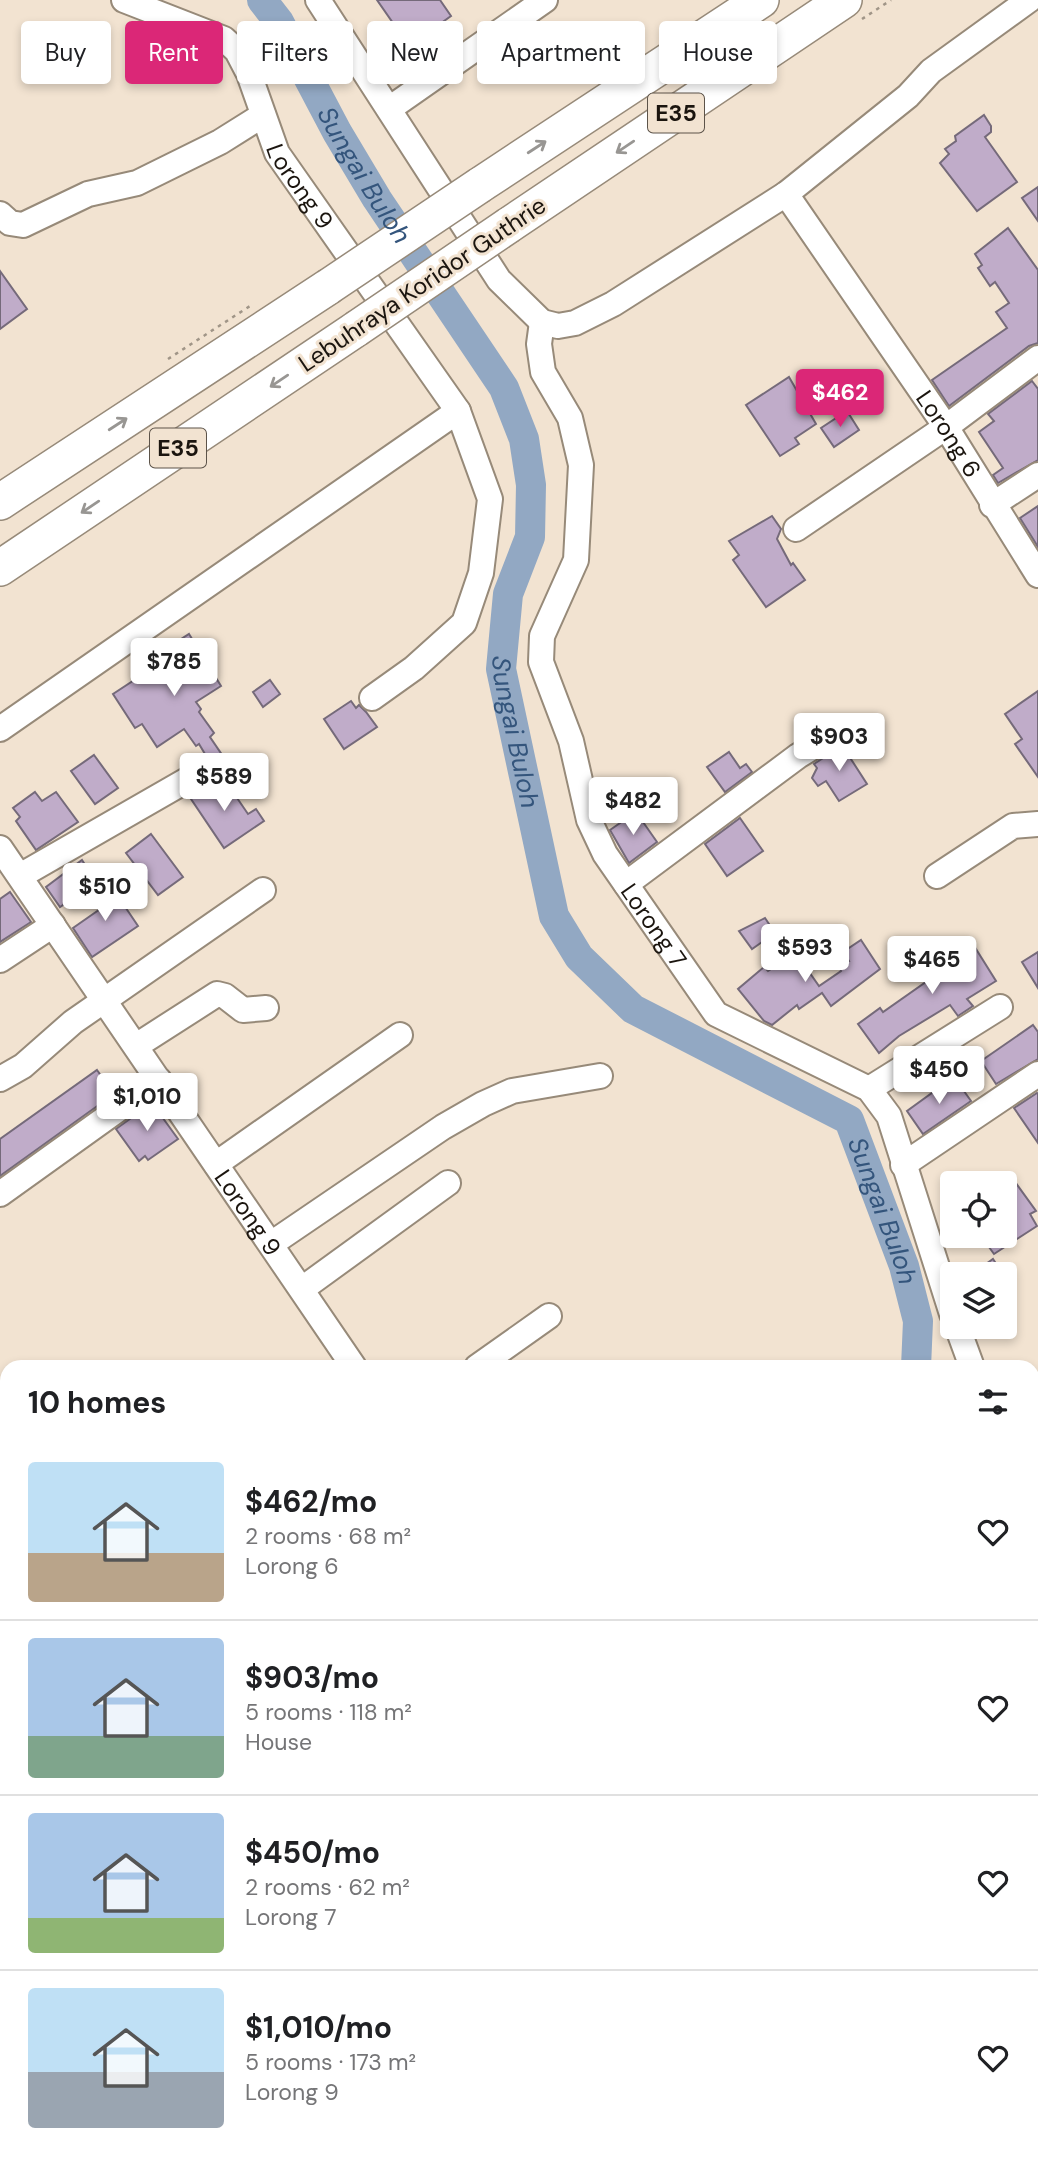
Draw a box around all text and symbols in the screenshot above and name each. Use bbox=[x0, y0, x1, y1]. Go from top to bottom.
chip: Buy bbox=[21, 21, 111, 84]
chip: Rent bbox=[125, 21, 223, 84]
chip: Filters bbox=[237, 21, 353, 84]
chip: New bbox=[367, 21, 463, 84]
chip: Apartment bbox=[477, 21, 645, 84]
chip: House bbox=[659, 21, 777, 84]
road number: E35 bbox=[648, 94, 704, 132]
water label: Sungai Buloh bbox=[310, 101, 419, 250]
street label: Lorong 9 bbox=[260, 140, 341, 235]
one-way arrow bbox=[527, 140, 546, 155]
one-way arrow bbox=[615, 141, 635, 155]
street label: Lebuhraya Koridor Guthrie bbox=[292, 189, 552, 379]
pin: $462 bbox=[799, 370, 881, 429]
one-way arrow bbox=[270, 374, 289, 388]
text: $462 bbox=[812, 377, 868, 407]
street label: Lorong 6 bbox=[910, 384, 989, 483]
one-way arrow bbox=[108, 417, 128, 431]
road number: E35 bbox=[150, 428, 206, 468]
one-way arrow bbox=[81, 500, 100, 514]
pin: $785 bbox=[133, 638, 215, 698]
text: $785 bbox=[147, 646, 201, 676]
water label: Sungai Buloh bbox=[484, 655, 547, 811]
pin: $903 bbox=[798, 714, 880, 773]
text: $903 bbox=[810, 721, 868, 751]
pin: $589 bbox=[183, 754, 265, 813]
text: $589 bbox=[196, 761, 252, 791]
pin: $482 bbox=[592, 778, 674, 837]
text: $482 bbox=[605, 785, 661, 815]
pin: $510 bbox=[64, 864, 146, 923]
text: $510 bbox=[79, 871, 131, 901]
street label: Lorong 7 bbox=[614, 877, 694, 973]
pin: $593 bbox=[764, 925, 846, 984]
text: $593 bbox=[777, 932, 833, 962]
pin: $465 bbox=[891, 936, 973, 996]
text: $465 bbox=[903, 944, 961, 974]
pin: $450 bbox=[898, 1046, 980, 1106]
text: $450 bbox=[909, 1054, 969, 1084]
pin: $1,010 bbox=[90, 1074, 204, 1133]
text: $1,010 bbox=[113, 1081, 181, 1111]
water label: Sungai Buloh bbox=[840, 1132, 925, 1288]
street label: Lorong 9 bbox=[208, 1163, 289, 1261]
map controls bbox=[940, 1171, 1017, 1339]
button: locate bbox=[940, 1171, 1017, 1248]
button: layers bbox=[940, 1262, 1017, 1339]
text: 10 homes bbox=[28, 1383, 166, 1422]
icon: filters bbox=[974, 1383, 1012, 1421]
text: $462/mo bbox=[245, 1482, 377, 1521]
icon: home bbox=[84, 1490, 168, 1574]
icon: heart bbox=[974, 1513, 1012, 1551]
text: 2 rooms · 68 m² bbox=[245, 1521, 411, 1551]
text: Lorong 6 bbox=[245, 1551, 339, 1581]
text: $903/mo bbox=[245, 1658, 379, 1697]
icon: home bbox=[84, 1666, 168, 1750]
icon: heart bbox=[974, 1689, 1012, 1727]
text: 5 rooms · 118 m² bbox=[245, 1697, 412, 1727]
text: House bbox=[245, 1727, 312, 1757]
text: $450/mo bbox=[245, 1833, 380, 1872]
icon: home bbox=[84, 1841, 168, 1925]
icon: heart bbox=[974, 1864, 1012, 1902]
text: 2 rooms · 62 m² bbox=[245, 1872, 410, 1902]
text: Lorong 7 bbox=[245, 1902, 336, 1932]
text: $1,010/mo bbox=[245, 2008, 392, 2047]
icon: home bbox=[84, 2016, 168, 2100]
icon: heart bbox=[974, 2039, 1012, 2077]
text: 5 rooms · 173 m² bbox=[245, 2047, 416, 2077]
text: Lorong 9 bbox=[245, 2077, 339, 2107]

